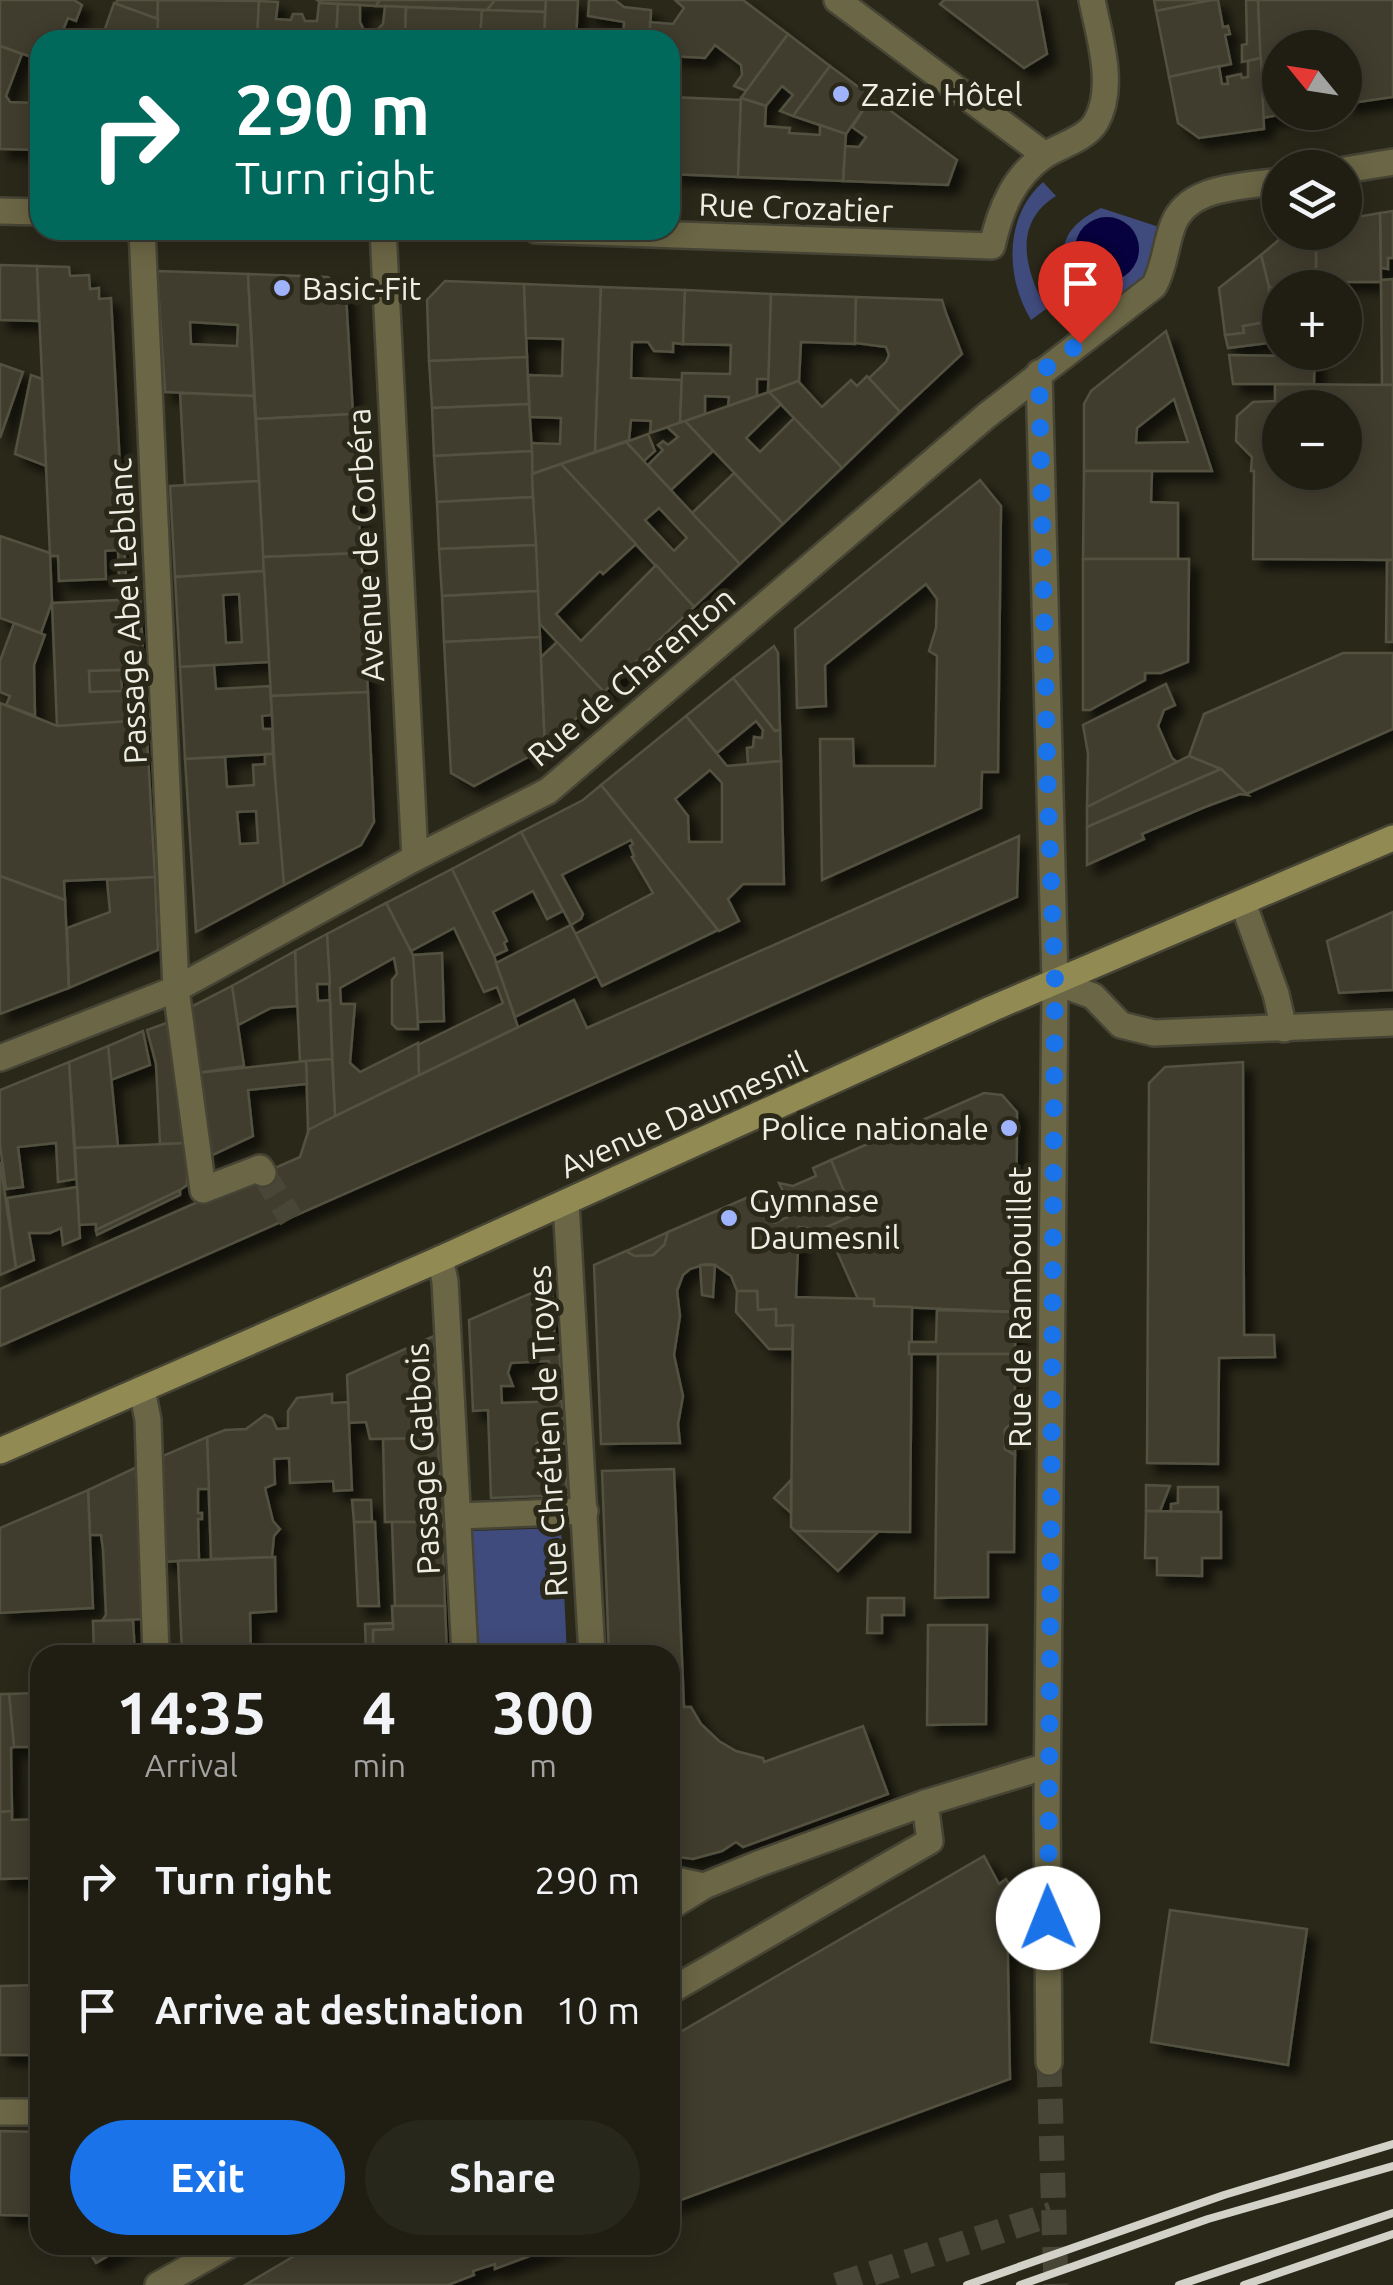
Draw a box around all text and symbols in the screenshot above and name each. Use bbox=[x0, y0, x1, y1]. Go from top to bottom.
north arrow bbox=[1262, 30, 1362, 130]
map controls bbox=[1262, 30, 1362, 490]
icon: right bbox=[70, 70, 200, 200]
text: 290 m bbox=[235, 70, 430, 148]
place label: Zazie Hôtel bbox=[861, 76, 1023, 112]
marker: Zazie Hôtel bbox=[830, 83, 852, 105]
button: layers bbox=[1262, 150, 1362, 250]
text: Turn right bbox=[235, 152, 435, 203]
street label: Rue Crozatier bbox=[698, 186, 894, 228]
pin bbox=[1038, 241, 1123, 344]
icon: arrive bbox=[1053, 256, 1108, 311]
place label: Basic-Fit bbox=[302, 270, 422, 306]
button: + bbox=[1262, 270, 1362, 370]
marker: Basic-Fit bbox=[271, 277, 293, 299]
button: − bbox=[1262, 390, 1362, 490]
street label: Avenue de Corbéra bbox=[340, 407, 390, 683]
street label: Passage Abel Leblanc bbox=[101, 457, 153, 765]
street label: Rue de Charenton bbox=[520, 579, 742, 773]
street label: Avenue Daumesnil bbox=[554, 1043, 812, 1185]
place label: Police nationale bbox=[761, 1110, 989, 1146]
marker: Police nationale bbox=[998, 1117, 1020, 1139]
street label: Rue de Rambouillet bbox=[1001, 1166, 1037, 1448]
place label: Gymnase Daumesnil bbox=[749, 1182, 900, 1255]
marker: Gymnase Daumesnil bbox=[718, 1207, 740, 1229]
street label: Rue Chrétien de Troyes bbox=[520, 1264, 574, 1598]
street label: Passage Gatbois bbox=[398, 1342, 446, 1576]
text: 14:35 bbox=[116, 1678, 266, 1745]
text: 4 bbox=[362, 1678, 396, 1745]
text: 300 bbox=[492, 1678, 594, 1745]
text: Arrival bbox=[145, 1747, 238, 1783]
text: min bbox=[352, 1747, 406, 1783]
text: m bbox=[529, 1747, 557, 1783]
icon: right bbox=[70, 1853, 125, 1908]
text: Turn right bbox=[155, 1859, 332, 1901]
text: 290 m bbox=[534, 1859, 640, 1901]
position arrow bbox=[996, 1866, 1100, 1970]
icon: arrive bbox=[70, 1983, 125, 2038]
text: Arrive at destination bbox=[155, 1989, 524, 2031]
text: 10 m bbox=[556, 1989, 640, 2031]
button: Exit bbox=[70, 2120, 345, 2235]
button: Share bbox=[365, 2120, 640, 2235]

